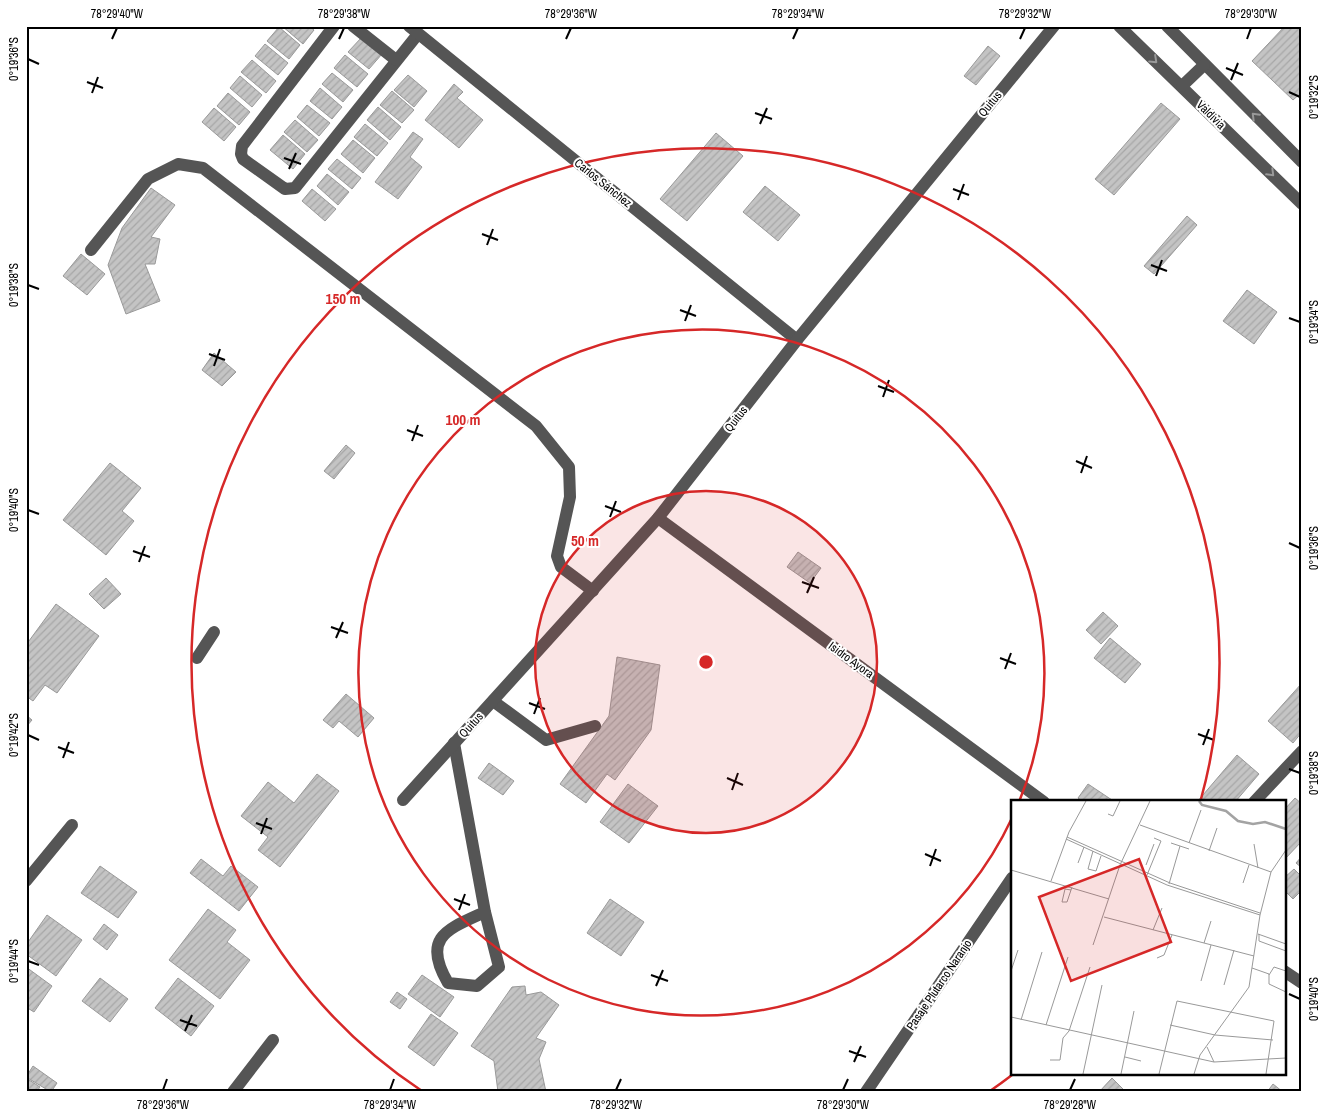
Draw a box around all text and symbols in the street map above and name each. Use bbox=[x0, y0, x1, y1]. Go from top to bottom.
text: 78°29'40"W bbox=[91, 6, 144, 22]
text: 78°29'38"W bbox=[318, 6, 371, 22]
text: 78°29'36"W bbox=[545, 6, 598, 22]
text: 78°29'34"W bbox=[772, 6, 825, 22]
text: 78°29'32"W bbox=[999, 6, 1052, 22]
text: 78°29'30"W bbox=[1225, 6, 1278, 22]
text: 0°19'36"S bbox=[6, 37, 22, 81]
one-way arrow bbox=[1149, 54, 1158, 63]
text: 0°19'32"S bbox=[1306, 75, 1322, 119]
street label: Quitus bbox=[975, 88, 1005, 120]
street label: Valdivia bbox=[1193, 97, 1229, 133]
one-way arrow bbox=[1252, 112, 1261, 121]
street label: Carlos Sánchez bbox=[571, 155, 635, 211]
one-way arrow bbox=[1265, 168, 1274, 177]
text: 0°19'38"S bbox=[6, 263, 22, 307]
text: 150 m bbox=[326, 288, 360, 309]
text: 0°19'34"S bbox=[1306, 300, 1322, 344]
street label: Quitus bbox=[721, 403, 751, 435]
text: 100 m bbox=[446, 409, 480, 430]
text: 0°19'40"S bbox=[6, 488, 22, 532]
text: 0°19'36"S bbox=[1306, 526, 1322, 570]
text: 50 m bbox=[571, 530, 599, 551]
street label: Isidro Ayora bbox=[825, 638, 877, 682]
centre of rings bbox=[697, 653, 715, 671]
street label: Quitus bbox=[455, 709, 487, 741]
text: 0°19'42"S bbox=[6, 713, 22, 757]
text: 0°19'38"S bbox=[1306, 751, 1322, 795]
inset map bbox=[1011, 800, 1286, 1076]
street label: Pasaje Plutarco Naranjo bbox=[903, 937, 975, 1033]
text: 0°19'44"S bbox=[6, 939, 22, 983]
text: 0°19'40"S bbox=[1306, 977, 1322, 1021]
text: 78°29'36"W bbox=[137, 1097, 190, 1113]
text: 78°29'34"W bbox=[364, 1097, 417, 1113]
text: 78°29'32"W bbox=[590, 1097, 643, 1113]
text: 78°29'30"W bbox=[817, 1097, 870, 1113]
text: 78°29'28"W bbox=[1044, 1097, 1097, 1113]

